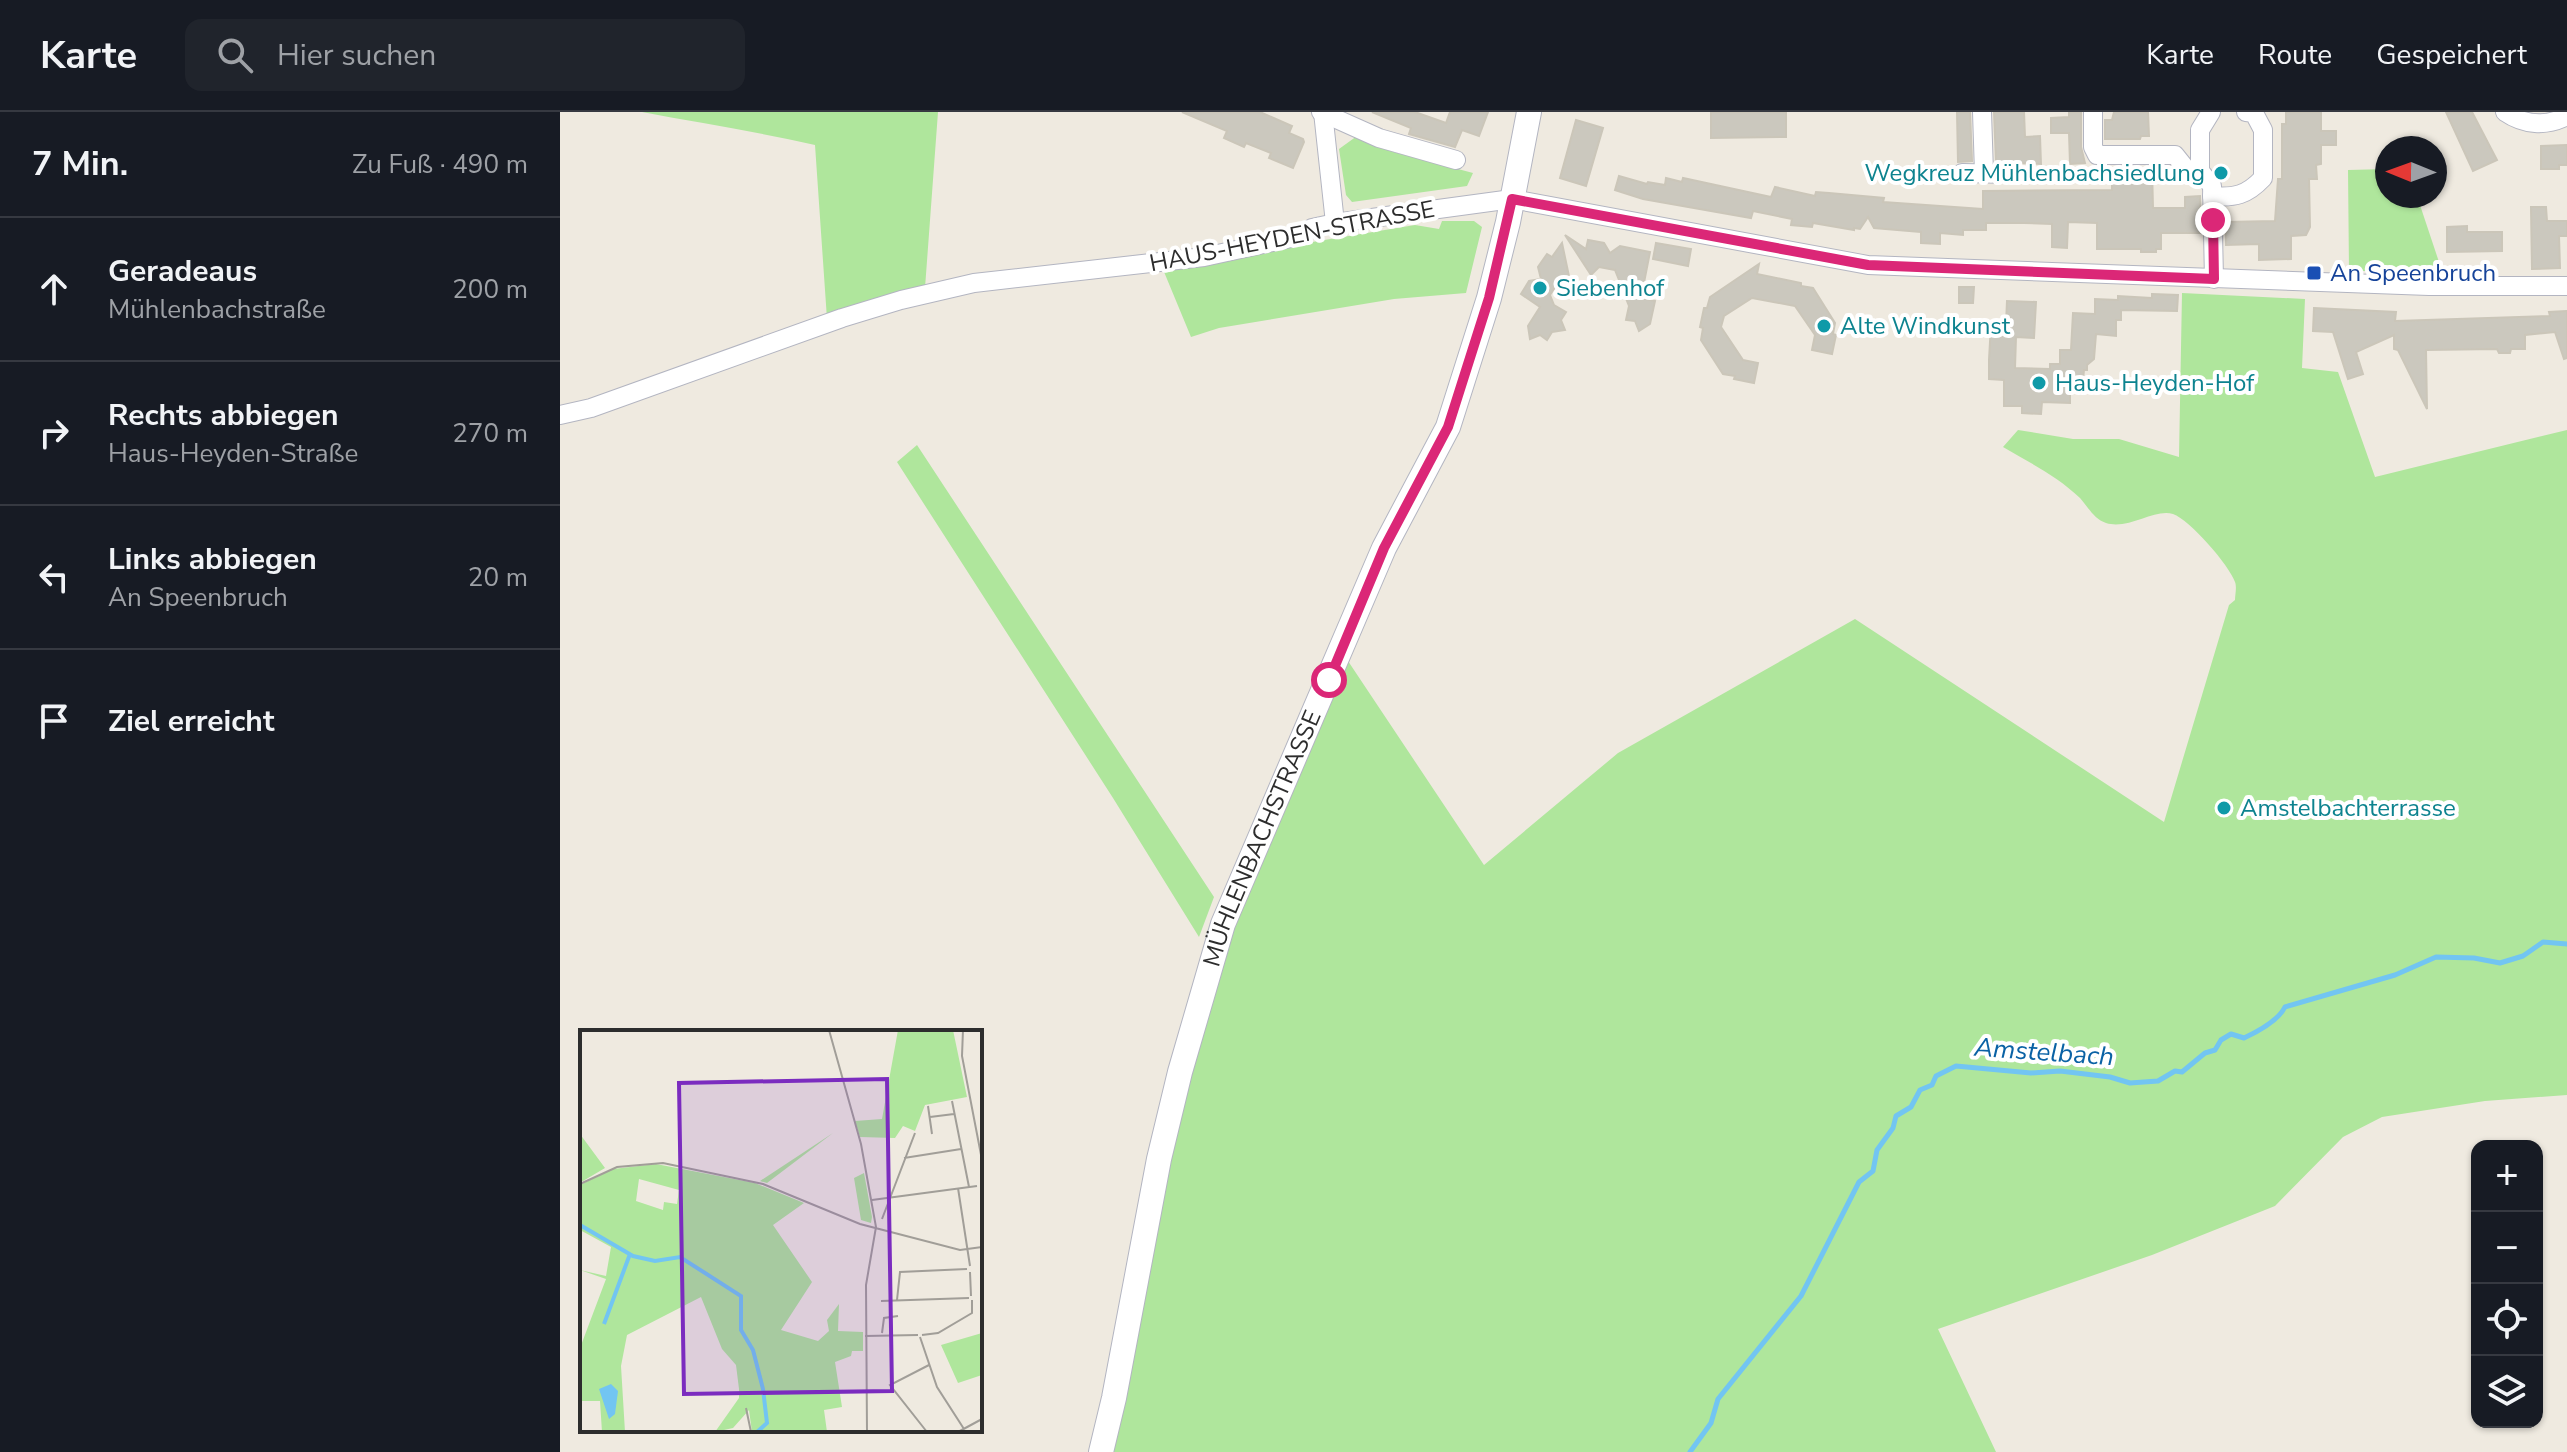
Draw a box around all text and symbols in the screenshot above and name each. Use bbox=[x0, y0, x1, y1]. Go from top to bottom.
search box bbox=[185, 19, 745, 91]
text: Karte bbox=[40, 30, 137, 81]
icon: search bbox=[213, 33, 257, 77]
text: Hier suchen bbox=[277, 35, 436, 76]
text: Karte bbox=[2146, 36, 2214, 74]
text: Route bbox=[2258, 36, 2332, 74]
text: Gespeichert bbox=[2376, 36, 2527, 74]
north arrow bbox=[2375, 136, 2447, 208]
text: 7 Min. bbox=[32, 141, 128, 187]
text: Zu Fuß · 490 m bbox=[352, 147, 528, 182]
place label: Wegkreuz Mühlenbachsiedlung bbox=[1865, 157, 2205, 189]
marker: Wegkreuz Mühlenbachsiedlung bbox=[2212, 164, 2230, 182]
street label: HAUS-HEYDEN-STRASSE bbox=[1147, 193, 1437, 279]
route end bbox=[2195, 202, 2231, 238]
text: Geradeaus bbox=[108, 251, 257, 292]
place label: An Speenbruch bbox=[2330, 257, 2496, 289]
marker: An Speenbruch bbox=[2305, 264, 2323, 282]
icon: ahead bbox=[32, 267, 76, 311]
text: 200 m bbox=[452, 272, 528, 307]
place label: Siebenhof bbox=[1556, 272, 1665, 304]
marker: Siebenhof bbox=[1531, 279, 1549, 297]
text: Mühlenbachstraße bbox=[108, 292, 326, 327]
place label: Alte Windkunst bbox=[1840, 310, 2011, 342]
marker: Alte Windkunst bbox=[1815, 317, 1833, 335]
place label: Haus-Heyden-Hof bbox=[2055, 367, 2255, 399]
marker: Haus-Heyden-Hof bbox=[2030, 374, 2048, 392]
text: Rechts abbiegen bbox=[108, 395, 339, 436]
icon: right bbox=[32, 411, 76, 455]
text: 270 m bbox=[452, 416, 528, 451]
text: Haus-Heyden-Straße bbox=[108, 436, 358, 471]
text: Links abbiegen bbox=[108, 539, 317, 580]
icon: left bbox=[32, 555, 76, 599]
text: 20 m bbox=[468, 560, 528, 595]
text: An Speenbruch bbox=[108, 580, 288, 615]
route start bbox=[1311, 662, 1347, 698]
icon: arrive bbox=[32, 699, 76, 743]
text: Ziel erreicht bbox=[108, 701, 274, 742]
street label: MÜHLENBACHSTRASSE bbox=[1195, 706, 1329, 970]
place label: Amstelbachterrasse bbox=[2240, 792, 2456, 824]
marker: Amstelbachterrasse bbox=[2215, 799, 2233, 817]
inset map bbox=[580, 1030, 982, 1432]
water label: Amstelbach bbox=[1972, 1030, 2115, 1074]
map controls bbox=[2471, 1140, 2543, 1428]
button: + bbox=[2471, 1140, 2543, 1212]
button: − bbox=[2471, 1212, 2543, 1284]
button: locate bbox=[2471, 1284, 2543, 1356]
button: layers bbox=[2471, 1356, 2543, 1428]

